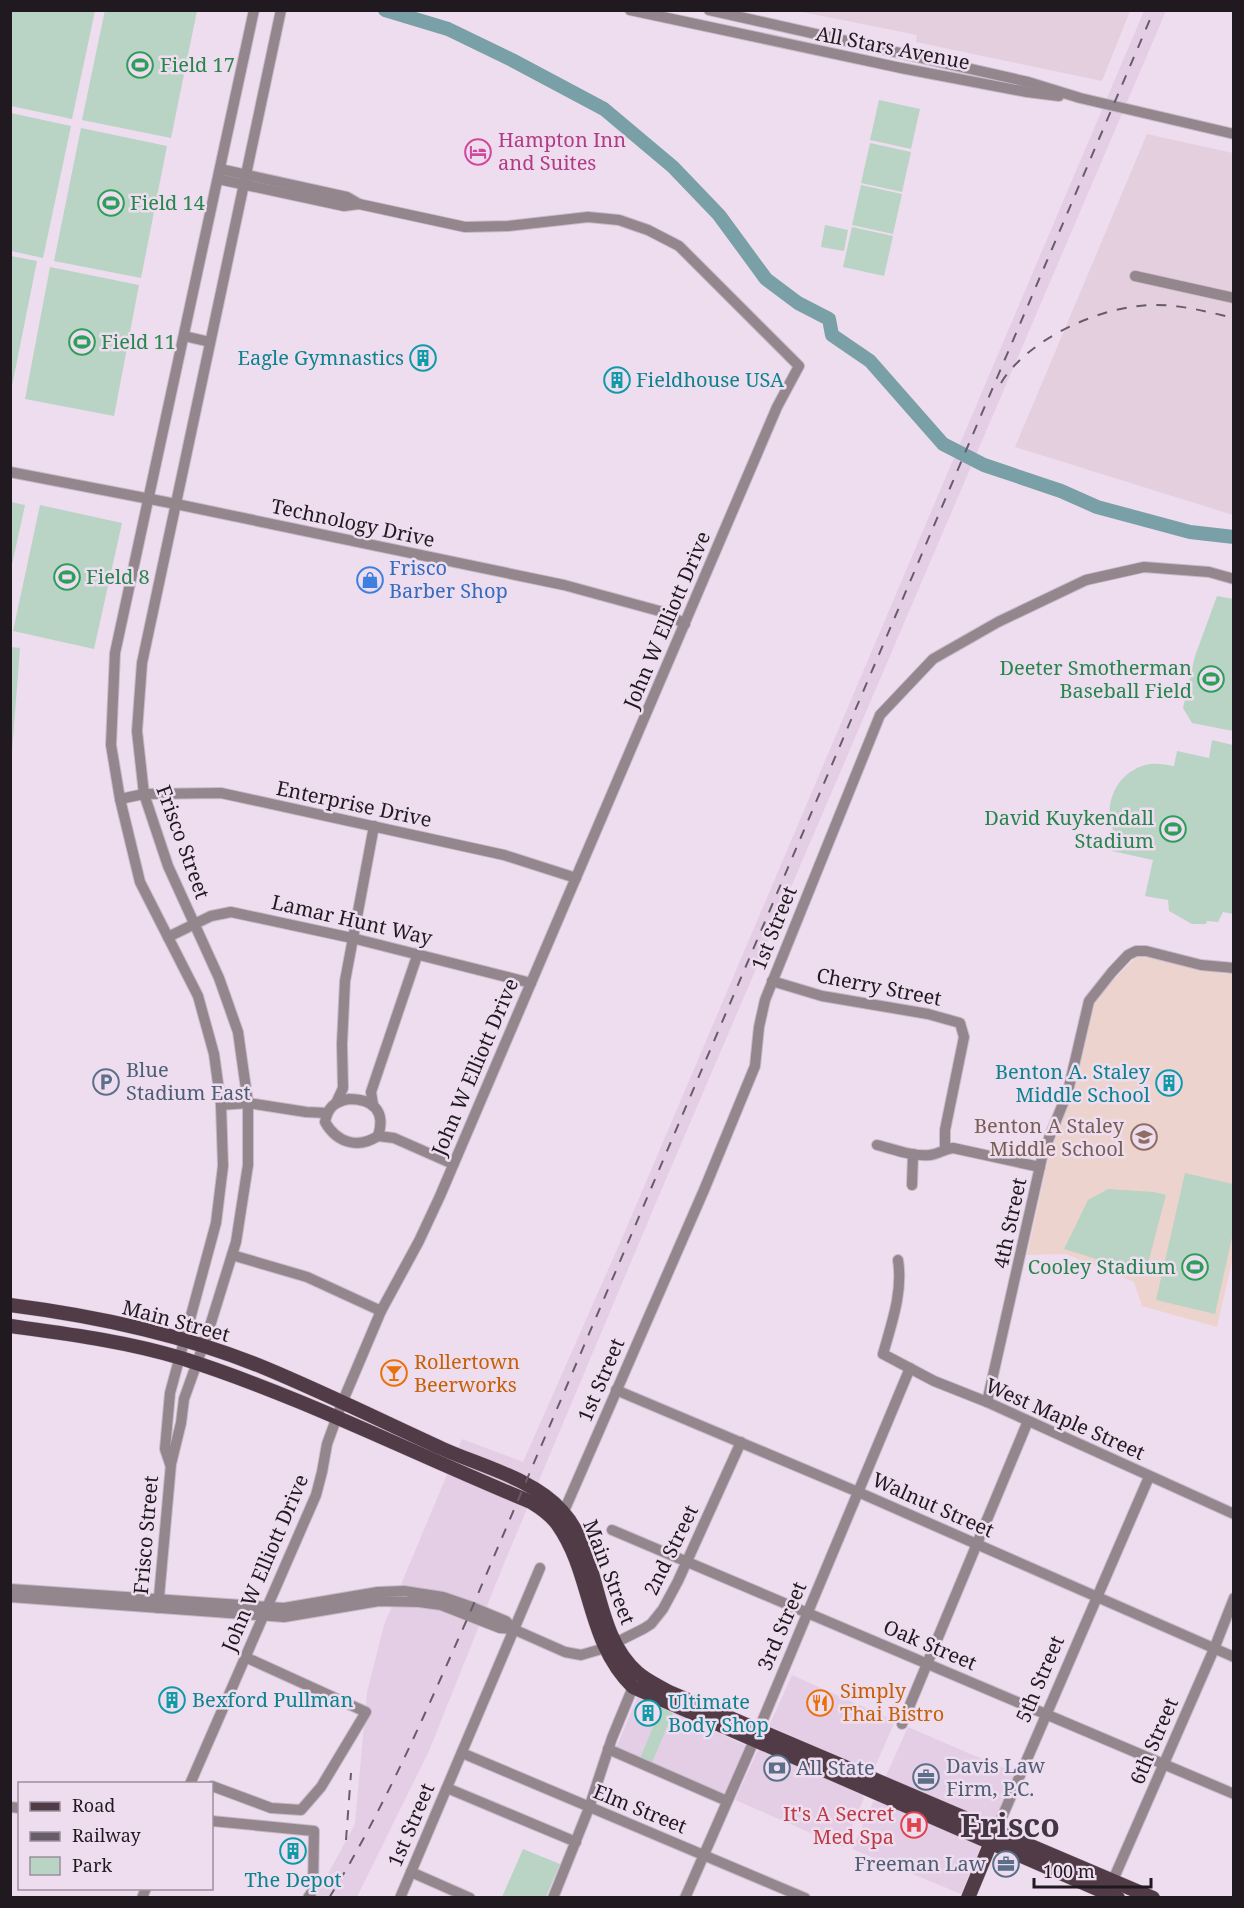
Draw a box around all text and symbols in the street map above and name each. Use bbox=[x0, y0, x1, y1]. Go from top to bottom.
street label: All Stars Avenue bbox=[814, 19, 972, 76]
sports icon: Field 17 bbox=[125, 50, 155, 80]
place label: Field 17 bbox=[160, 51, 235, 78]
place label: Hampton Inn and Suites bbox=[498, 126, 626, 176]
hotel icon: Hampton Inn and Suites bbox=[463, 137, 493, 167]
sports icon: Field 14 bbox=[96, 188, 126, 218]
place label: Field 14 bbox=[130, 189, 205, 216]
sports icon: Field 11 bbox=[67, 327, 97, 357]
place label: Field 11 bbox=[101, 328, 176, 355]
building icon: Eagle Gymnastics bbox=[408, 343, 438, 373]
place label: Eagle Gymnastics bbox=[237, 344, 404, 371]
building icon: Fieldhouse USA bbox=[602, 365, 632, 395]
place label: Fieldhouse USA bbox=[636, 366, 785, 393]
street label: Technology Drive bbox=[269, 492, 437, 553]
street label: John W Elliott Drive bbox=[617, 527, 716, 714]
place label: Frisco Barber Shop bbox=[389, 554, 508, 604]
sports icon: Field 8 bbox=[52, 562, 82, 592]
place label: Field 8 bbox=[86, 563, 150, 590]
shop icon: Frisco Barber Shop bbox=[355, 565, 385, 595]
place label: Deeter Smotherman Baseball Field bbox=[999, 654, 1192, 704]
sports icon: Deeter Smotherman Baseball Field bbox=[1196, 664, 1226, 694]
street label: Enterprise Drive bbox=[274, 774, 434, 833]
street label: Frisco Street bbox=[150, 781, 217, 902]
place label: David Kuykendall Stadium bbox=[984, 804, 1154, 854]
sports icon: David Kuykendall Stadium bbox=[1158, 814, 1188, 844]
street label: 1st Street bbox=[744, 882, 803, 974]
street label: Lamar Hunt Way bbox=[269, 888, 436, 951]
street label: Cherry Street bbox=[814, 961, 944, 1012]
street label: John W Elliott Drive bbox=[425, 974, 524, 1161]
place label: Blue Stadium East bbox=[126, 1056, 250, 1106]
place label: Benton A. Staley Middle School bbox=[995, 1058, 1151, 1108]
parking icon: Blue Stadium East bbox=[91, 1067, 121, 1097]
building icon: Benton A. Staley Middle School bbox=[1154, 1068, 1184, 1098]
place label: Benton A Staley Middle School bbox=[974, 1112, 1125, 1162]
school or university icon: Benton A Staley Middle School bbox=[1129, 1122, 1159, 1152]
street label: 4th Street bbox=[987, 1175, 1032, 1271]
sports icon: Cooley Stadium bbox=[1180, 1252, 1210, 1282]
place label: Cooley Stadium bbox=[1028, 1253, 1176, 1280]
street label: Main Street bbox=[119, 1293, 233, 1348]
street label: 1st Street bbox=[571, 1334, 630, 1426]
place label: Rollertown Beerworks bbox=[414, 1348, 520, 1398]
bar icon: Rollertown Beerworks bbox=[379, 1358, 409, 1388]
street label: West Maple Street bbox=[981, 1371, 1149, 1466]
street label: Walnut Street bbox=[868, 1466, 998, 1543]
street label: John W Elliott Drive bbox=[215, 1470, 314, 1657]
street label: Frisco Street bbox=[127, 1475, 164, 1595]
street label: 2nd Street bbox=[637, 1500, 704, 1599]
street label: Main Street bbox=[577, 1515, 642, 1628]
street label: 3rd Street bbox=[751, 1577, 812, 1674]
street label: Oak Street bbox=[879, 1613, 981, 1676]
street label: 5th Street bbox=[1009, 1631, 1070, 1726]
place label: Simply Thai Bistro bbox=[840, 1677, 944, 1727]
building icon: Bexford Pullman bbox=[157, 1685, 187, 1715]
place label: Bexford Pullman bbox=[192, 1686, 353, 1713]
place label: Ultimate Body Shop bbox=[668, 1688, 769, 1738]
restaurant icon: Simply Thai Bistro bbox=[805, 1688, 835, 1718]
street label: 6th Street bbox=[1123, 1693, 1184, 1788]
building icon: Ultimate Body Shop bbox=[633, 1698, 663, 1728]
place label: Davis Law Firm, P.C. bbox=[946, 1752, 1046, 1802]
bank icon: All State bbox=[762, 1753, 792, 1783]
place label: All State bbox=[796, 1754, 875, 1781]
office icon: Davis Law Firm, P.C. bbox=[911, 1762, 941, 1792]
street label: Elm Street bbox=[589, 1778, 691, 1840]
street label: 1st Street bbox=[381, 1779, 440, 1871]
legend bbox=[18, 1782, 213, 1890]
text: Road bbox=[72, 1793, 115, 1817]
place label: It's A Secret Med Spa bbox=[783, 1800, 894, 1850]
district label: Frisco bbox=[960, 1803, 1060, 1846]
hospital icon: It's A Secret Med Spa bbox=[899, 1810, 929, 1840]
text: Railway bbox=[72, 1823, 142, 1847]
building icon: The Depot bbox=[278, 1836, 308, 1866]
office icon: Freeman Law bbox=[991, 1849, 1021, 1879]
place label: Freeman Law bbox=[854, 1850, 987, 1877]
scale bar bbox=[1034, 1851, 1151, 1889]
text: Park bbox=[72, 1853, 112, 1877]
text: 100 m bbox=[1043, 1859, 1095, 1883]
place label: The Depot bbox=[245, 1866, 341, 1893]

